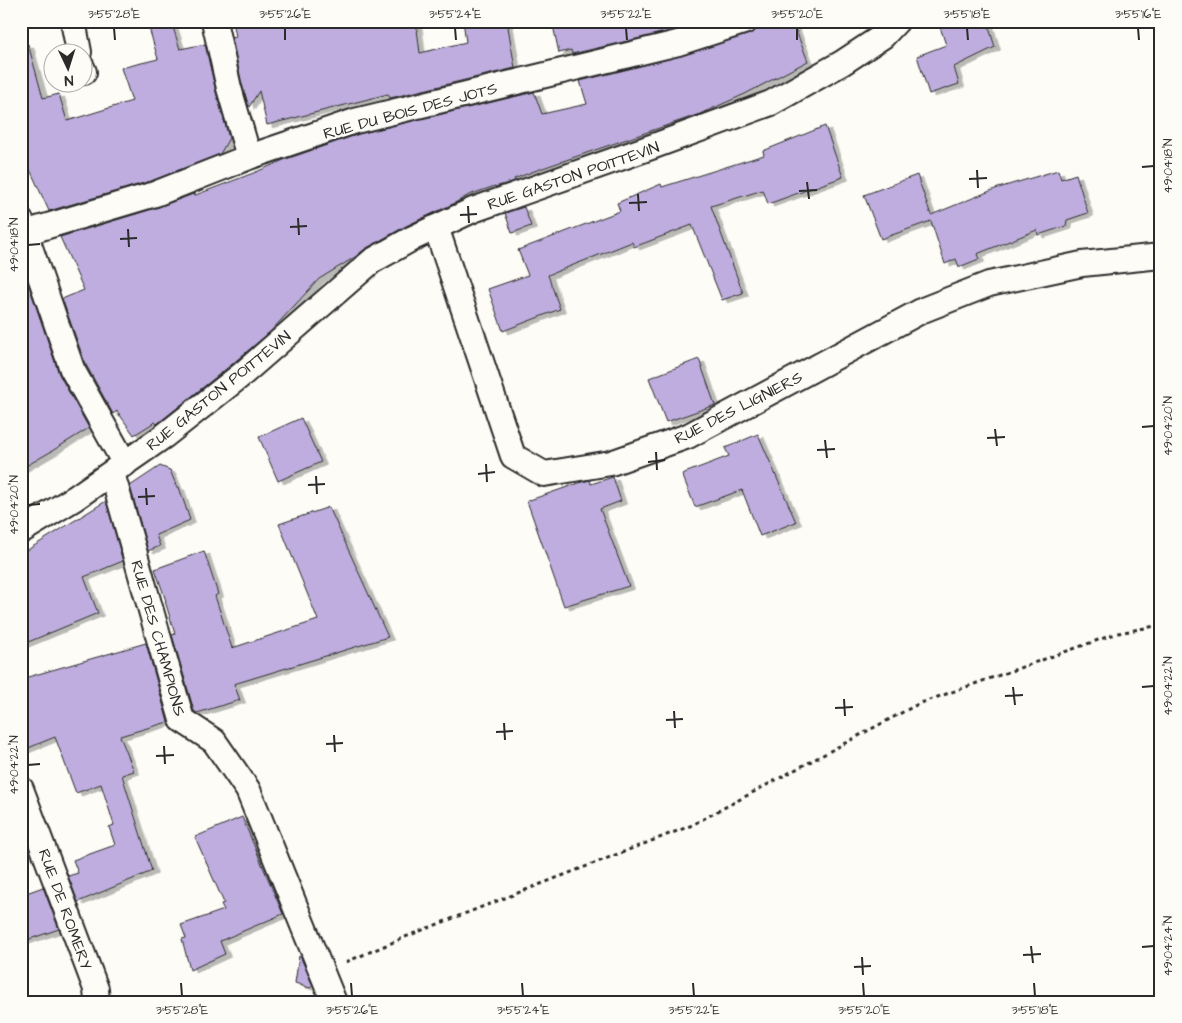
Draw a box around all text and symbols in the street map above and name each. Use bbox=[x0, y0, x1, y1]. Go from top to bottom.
text: 3°55'28"E bbox=[88, 6, 140, 23]
text: 3°55'26"E bbox=[259, 6, 311, 23]
text: 3°55'24"E bbox=[429, 6, 481, 23]
text: 3°55'22"E bbox=[600, 6, 652, 23]
text: 3°55'20"E bbox=[771, 6, 823, 23]
text: 3°55'18"E bbox=[944, 6, 990, 23]
text: 3°55'16"E bbox=[1115, 6, 1161, 23]
north arrow bbox=[42, 42, 92, 92]
text: N bbox=[64, 70, 74, 90]
street label: RUE DU BOIS DES JOTS bbox=[321, 77, 500, 145]
street label: RUE GASTON POITTEVIN bbox=[485, 136, 662, 216]
text: 49°04'18"N bbox=[1160, 138, 1177, 194]
text: 49°04'18"N bbox=[6, 217, 23, 273]
street label: RUE GASTON POITTEVIN bbox=[142, 326, 296, 456]
street label: RUE DES LIGNIERS bbox=[671, 366, 806, 450]
text: 49°04'20"N bbox=[1160, 395, 1177, 456]
text: 49°04'20"N bbox=[6, 474, 23, 535]
street label: RUE DES CHAMPIONS bbox=[125, 558, 191, 719]
text: 49°04'22"N bbox=[1160, 656, 1177, 716]
text: 49°04'22"N bbox=[6, 735, 23, 795]
street label: RUE DE ROMERY bbox=[33, 846, 97, 973]
text: 49°04'24"N bbox=[1160, 915, 1177, 976]
text: 3°55'28"E bbox=[156, 1002, 208, 1019]
text: 3°55'26"E bbox=[326, 1002, 378, 1019]
text: 3°55'24"E bbox=[497, 1002, 549, 1019]
text: 3°55'22"E bbox=[668, 1002, 720, 1019]
text: 3°55'20"E bbox=[838, 1002, 890, 1019]
text: 3°55'18"E bbox=[1012, 1002, 1058, 1019]

